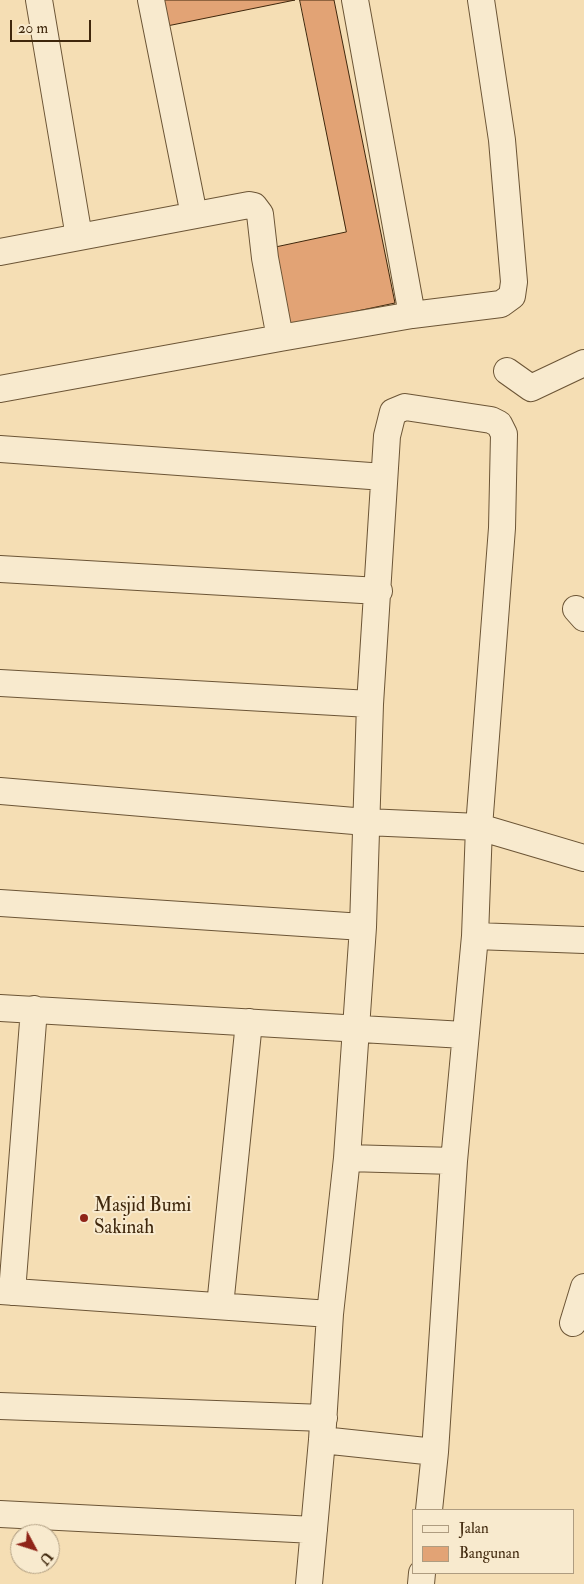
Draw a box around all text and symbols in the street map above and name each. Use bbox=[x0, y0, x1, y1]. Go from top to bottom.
scale bar bbox=[12, 10, 94, 42]
text: 20 m bbox=[18, 19, 48, 38]
place label: Masjid Bumi Sakinah bbox=[94, 1196, 191, 1240]
marker: Masjid Bumi Sakinah bbox=[78, 1212, 90, 1224]
legend bbox=[412, 1509, 574, 1574]
text: Jalan bbox=[459, 1519, 489, 1538]
north arrow bbox=[10, 1524, 60, 1574]
text: Bangunan bbox=[459, 1544, 520, 1563]
text: U bbox=[36, 1548, 56, 1568]

